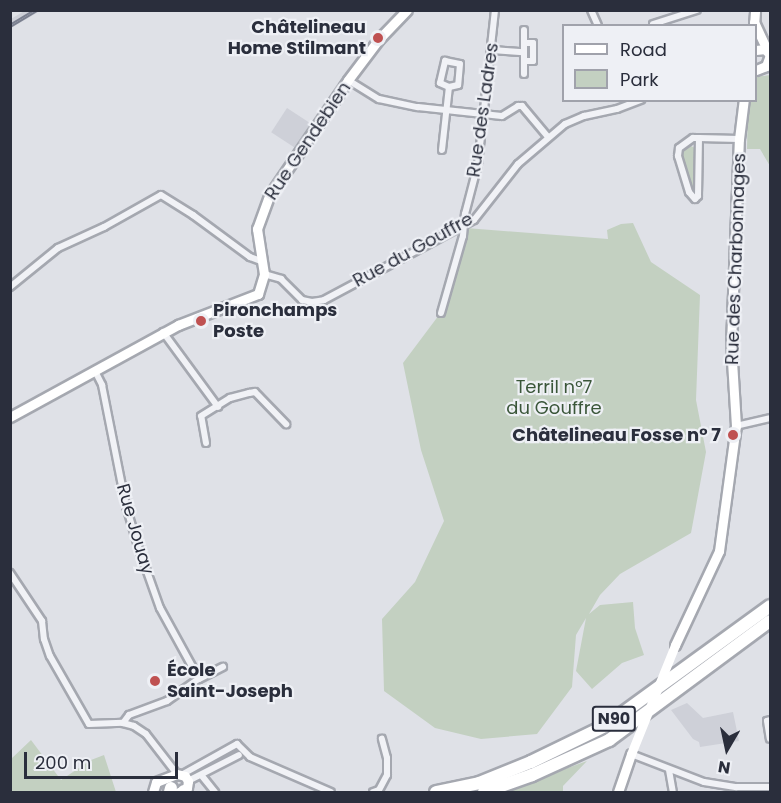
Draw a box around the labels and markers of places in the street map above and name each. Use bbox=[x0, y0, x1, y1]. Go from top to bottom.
place label: Châtelineau Home Stilmant bbox=[228, 17, 366, 60]
marker: Châtelineau Home Stilmant bbox=[371, 31, 385, 45]
place label: Pironchamps Poste bbox=[213, 300, 337, 342]
marker: Pironchamps Poste bbox=[194, 314, 208, 328]
place label: Châtelineau Fosse n° 7 bbox=[512, 424, 721, 446]
marker: Châtelineau Fosse n° 7 bbox=[726, 428, 740, 442]
place label: École Saint-Joseph bbox=[167, 660, 293, 702]
marker: École Saint-Joseph bbox=[148, 674, 162, 688]

